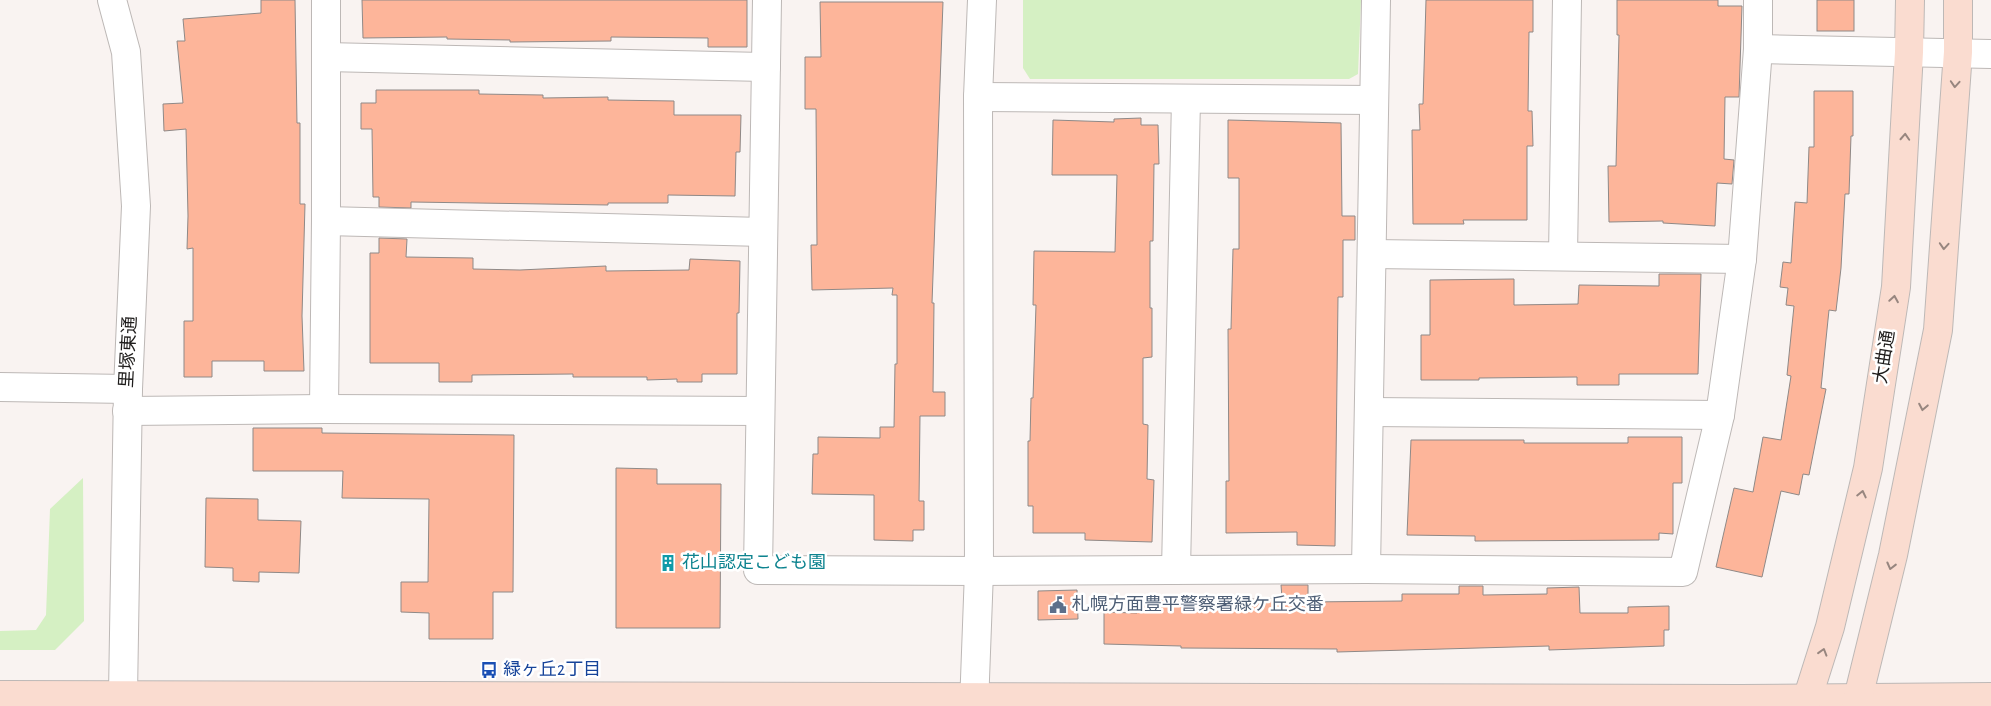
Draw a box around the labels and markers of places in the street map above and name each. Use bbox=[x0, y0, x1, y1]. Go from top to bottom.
building icon: 花山認定こども園 bbox=[658, 553, 678, 573]
place label: 花山認定こども園 bbox=[682, 553, 826, 572]
place label: 札幌方面豊平警察署緑ケ丘交番 bbox=[1072, 594, 1324, 614]
public building icon: 札幌方面豊平警察署緑ケ丘交番 bbox=[1048, 595, 1068, 615]
bus stop icon: 緑ヶ丘2丁目 bbox=[479, 660, 499, 680]
place label: 緑ヶ丘2丁目 bbox=[503, 660, 601, 679]

